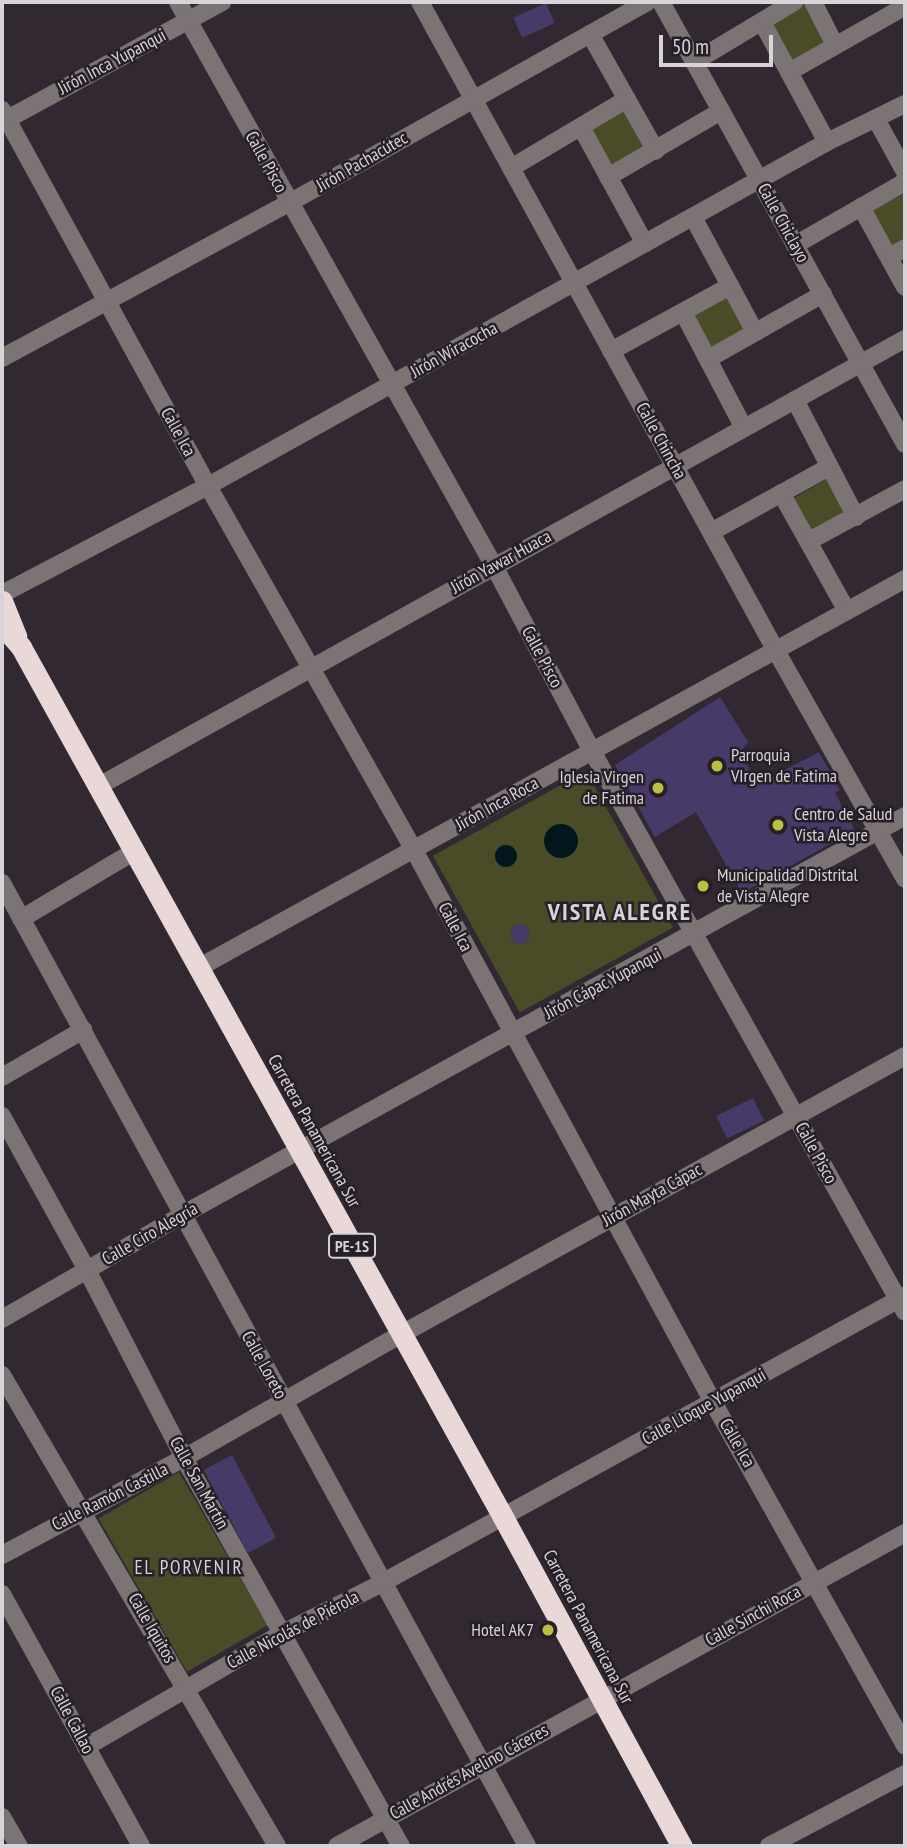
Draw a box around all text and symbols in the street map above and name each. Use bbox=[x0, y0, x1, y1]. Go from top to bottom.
scale bar bbox=[662, 21, 776, 65]
street label: Jirón Inca Yupanqui bbox=[54, 24, 170, 100]
text: 50 m bbox=[672, 33, 709, 60]
street label: Jirón Pachacútec bbox=[313, 127, 411, 197]
street label: Calle Pisco bbox=[240, 128, 292, 196]
street label: Calle Chiclayo bbox=[752, 180, 814, 266]
street label: Jirón Wiracocha bbox=[407, 317, 501, 383]
street label: Calle Chincha bbox=[631, 399, 691, 483]
street label: Calle Ica bbox=[156, 404, 200, 460]
street label: Jirón Yawar Huaca bbox=[447, 525, 555, 599]
street label: Calle Pisco bbox=[517, 622, 567, 692]
place label: Parroquia VIrgen de Fatima bbox=[731, 745, 837, 788]
marker: Parroquia VIrgen de Fatima bbox=[709, 758, 725, 774]
place label: Iglesia Virgen de Fatima bbox=[559, 767, 644, 810]
street label: Jirón Inca Roca bbox=[452, 772, 542, 836]
marker: Iglesia Virgen de Fatima bbox=[650, 780, 666, 796]
place label: Centro de Salud Vista Alegre bbox=[794, 804, 892, 846]
marker: Centro de Salud Vista Alegre bbox=[768, 815, 788, 835]
place label: Municipalidad Distrital de Vista Alegre bbox=[717, 865, 858, 908]
marker: Municipalidad Distrital de Vista Alegre bbox=[695, 878, 711, 894]
district label: VISTA ALEGRE bbox=[548, 898, 692, 926]
street label: Calle Ica bbox=[433, 899, 477, 955]
street label: Jirón Cápac Yupanqui bbox=[540, 944, 666, 1024]
street label: Carretera Panamericana Sur bbox=[263, 1051, 365, 1211]
street label: Calle Pisco bbox=[790, 1119, 842, 1187]
street label: Jirón Mayta Cápac bbox=[598, 1159, 706, 1231]
street label: Calle Ciro Alegría bbox=[98, 1198, 202, 1270]
road number: PE-1S bbox=[328, 1234, 376, 1258]
street label: Calle Loreto bbox=[237, 1327, 291, 1403]
street label: Calle Lloque Yupanqui bbox=[638, 1364, 770, 1450]
street label: Calle Ica bbox=[714, 1415, 760, 1471]
street label: Calle San Martín bbox=[165, 1433, 233, 1533]
street label: Calle Ramón Castilla bbox=[48, 1458, 172, 1536]
street label: Carretera Panamericana Sur bbox=[538, 1546, 638, 1708]
district label: EL PORVENIR bbox=[135, 1557, 243, 1579]
street label: Calle Sinchi Roca bbox=[702, 1581, 804, 1651]
street label: Calle Nicolás de Piérola bbox=[223, 1586, 363, 1674]
street label: Calle Iquitos bbox=[123, 1589, 181, 1667]
place label: Hotel AK7 bbox=[471, 1619, 534, 1641]
marker: Hotel AK7 bbox=[540, 1622, 556, 1638]
street label: Calle Callao bbox=[45, 1683, 99, 1757]
street label: Calle Andrés Avelino Cáceres bbox=[386, 1719, 552, 1825]

